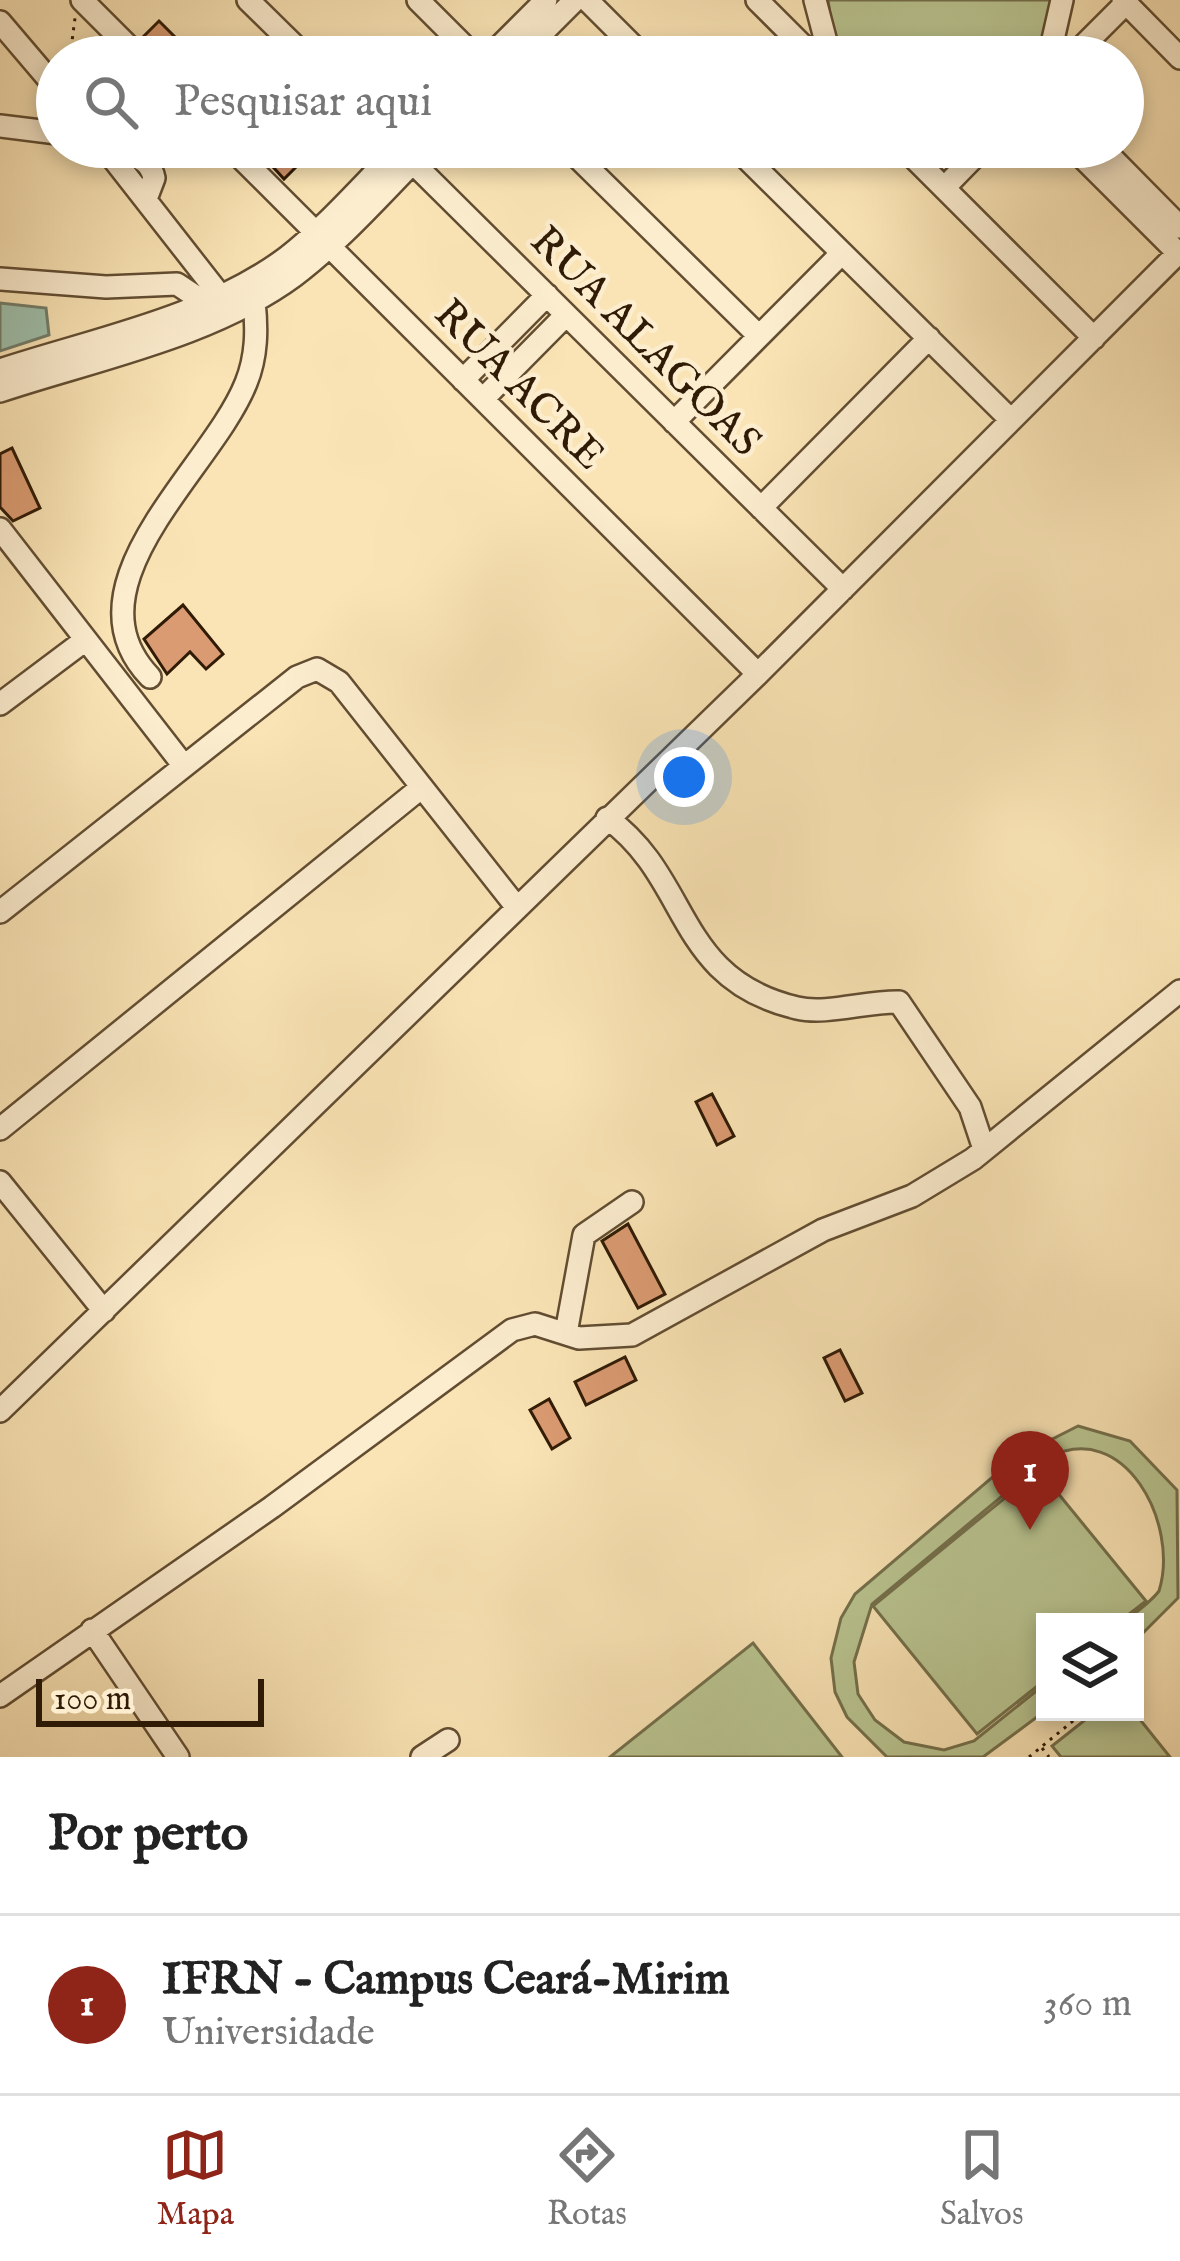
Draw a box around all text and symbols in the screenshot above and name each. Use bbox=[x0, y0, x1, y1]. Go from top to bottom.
search box bbox=[36, 36, 1144, 168]
icon: search bbox=[78, 69, 144, 135]
text: Pesquisar aqui bbox=[174, 74, 432, 131]
street label: RUA ALAGOAS bbox=[518, 216, 771, 469]
street label: RUA ACRE bbox=[422, 289, 615, 482]
your location bbox=[654, 747, 714, 807]
pin: 1 bbox=[991, 1431, 1069, 1530]
map controls bbox=[1036, 1613, 1144, 1721]
button: layers bbox=[1036, 1613, 1144, 1721]
scale bar bbox=[36, 1673, 264, 1726]
text: 100 m bbox=[54, 1679, 131, 1721]
text: Por perto bbox=[48, 1803, 248, 1868]
text: IFRN - Campus Ceará-Mirim bbox=[162, 1952, 730, 2009]
text: 1 bbox=[80, 1980, 94, 2029]
text: 360 m bbox=[1043, 1980, 1132, 2029]
text: Universidade bbox=[162, 2009, 375, 2058]
tab: Mapa bbox=[157, 2122, 234, 2236]
tab: Rotas bbox=[547, 2122, 627, 2236]
tab: Salvos bbox=[940, 2122, 1023, 2236]

